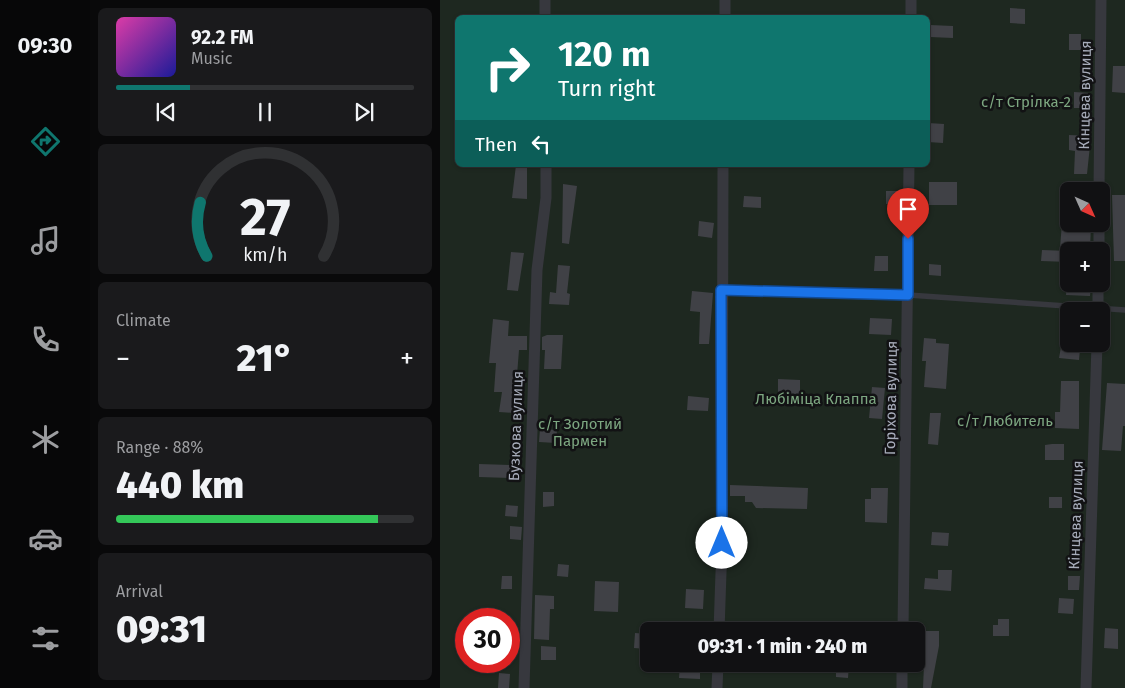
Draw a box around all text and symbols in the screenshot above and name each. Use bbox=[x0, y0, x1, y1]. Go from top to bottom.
text: 92.2 FM bbox=[191, 26, 254, 49]
text: 09:30 bbox=[18, 32, 72, 59]
text: 120 m bbox=[558, 33, 651, 75]
icon: right bbox=[475, 35, 540, 100]
street label: Кінцева вулиця bbox=[1075, 40, 1095, 150]
text: Music bbox=[191, 49, 232, 68]
text: Turn right bbox=[558, 75, 655, 102]
park label: с/т Стрілка-2 bbox=[981, 93, 1071, 111]
icon: previous bbox=[152, 98, 180, 126]
icon: pause bbox=[251, 98, 279, 126]
icon: next bbox=[350, 98, 378, 126]
icon: directions bbox=[28, 124, 63, 159]
icon: left bbox=[527, 130, 555, 158]
text: Then bbox=[475, 133, 517, 156]
north arrow bbox=[1060, 182, 1110, 232]
map controls bbox=[1060, 182, 1110, 352]
text: 27 bbox=[240, 186, 290, 249]
pin bbox=[887, 188, 929, 239]
icon: arrive bbox=[894, 195, 922, 223]
icon: music bbox=[28, 223, 63, 258]
button: + bbox=[1060, 242, 1110, 292]
text: km/h bbox=[243, 244, 287, 266]
button: − bbox=[1060, 302, 1110, 352]
text: Climate bbox=[116, 311, 171, 330]
icon: phone bbox=[28, 322, 63, 357]
text: 21° bbox=[237, 335, 293, 381]
street label: Горіхова вулиця bbox=[881, 341, 901, 455]
text: − bbox=[116, 342, 130, 375]
text: + bbox=[400, 342, 414, 375]
street label: Бузкова вулиця bbox=[505, 371, 527, 481]
park label: Любіміца Клаппа bbox=[755, 390, 877, 408]
park label: с/т Любитель bbox=[957, 412, 1053, 430]
park label: с/т Золотий Пармен bbox=[538, 415, 622, 450]
icon: climate bbox=[28, 422, 63, 457]
text: Range · 88% bbox=[116, 438, 204, 457]
street label: Кінцева вулиця bbox=[1065, 460, 1087, 570]
text: 440 km bbox=[116, 462, 244, 508]
position arrow bbox=[695, 516, 747, 568]
icon: car bbox=[28, 521, 63, 556]
text: Arrival bbox=[116, 582, 163, 601]
text: 09:31 bbox=[116, 606, 207, 652]
speed limit sign: 30 bbox=[455, 608, 520, 673]
icon: filters bbox=[28, 621, 63, 656]
text: 09:31 · 1 min · 240 m bbox=[698, 635, 867, 658]

